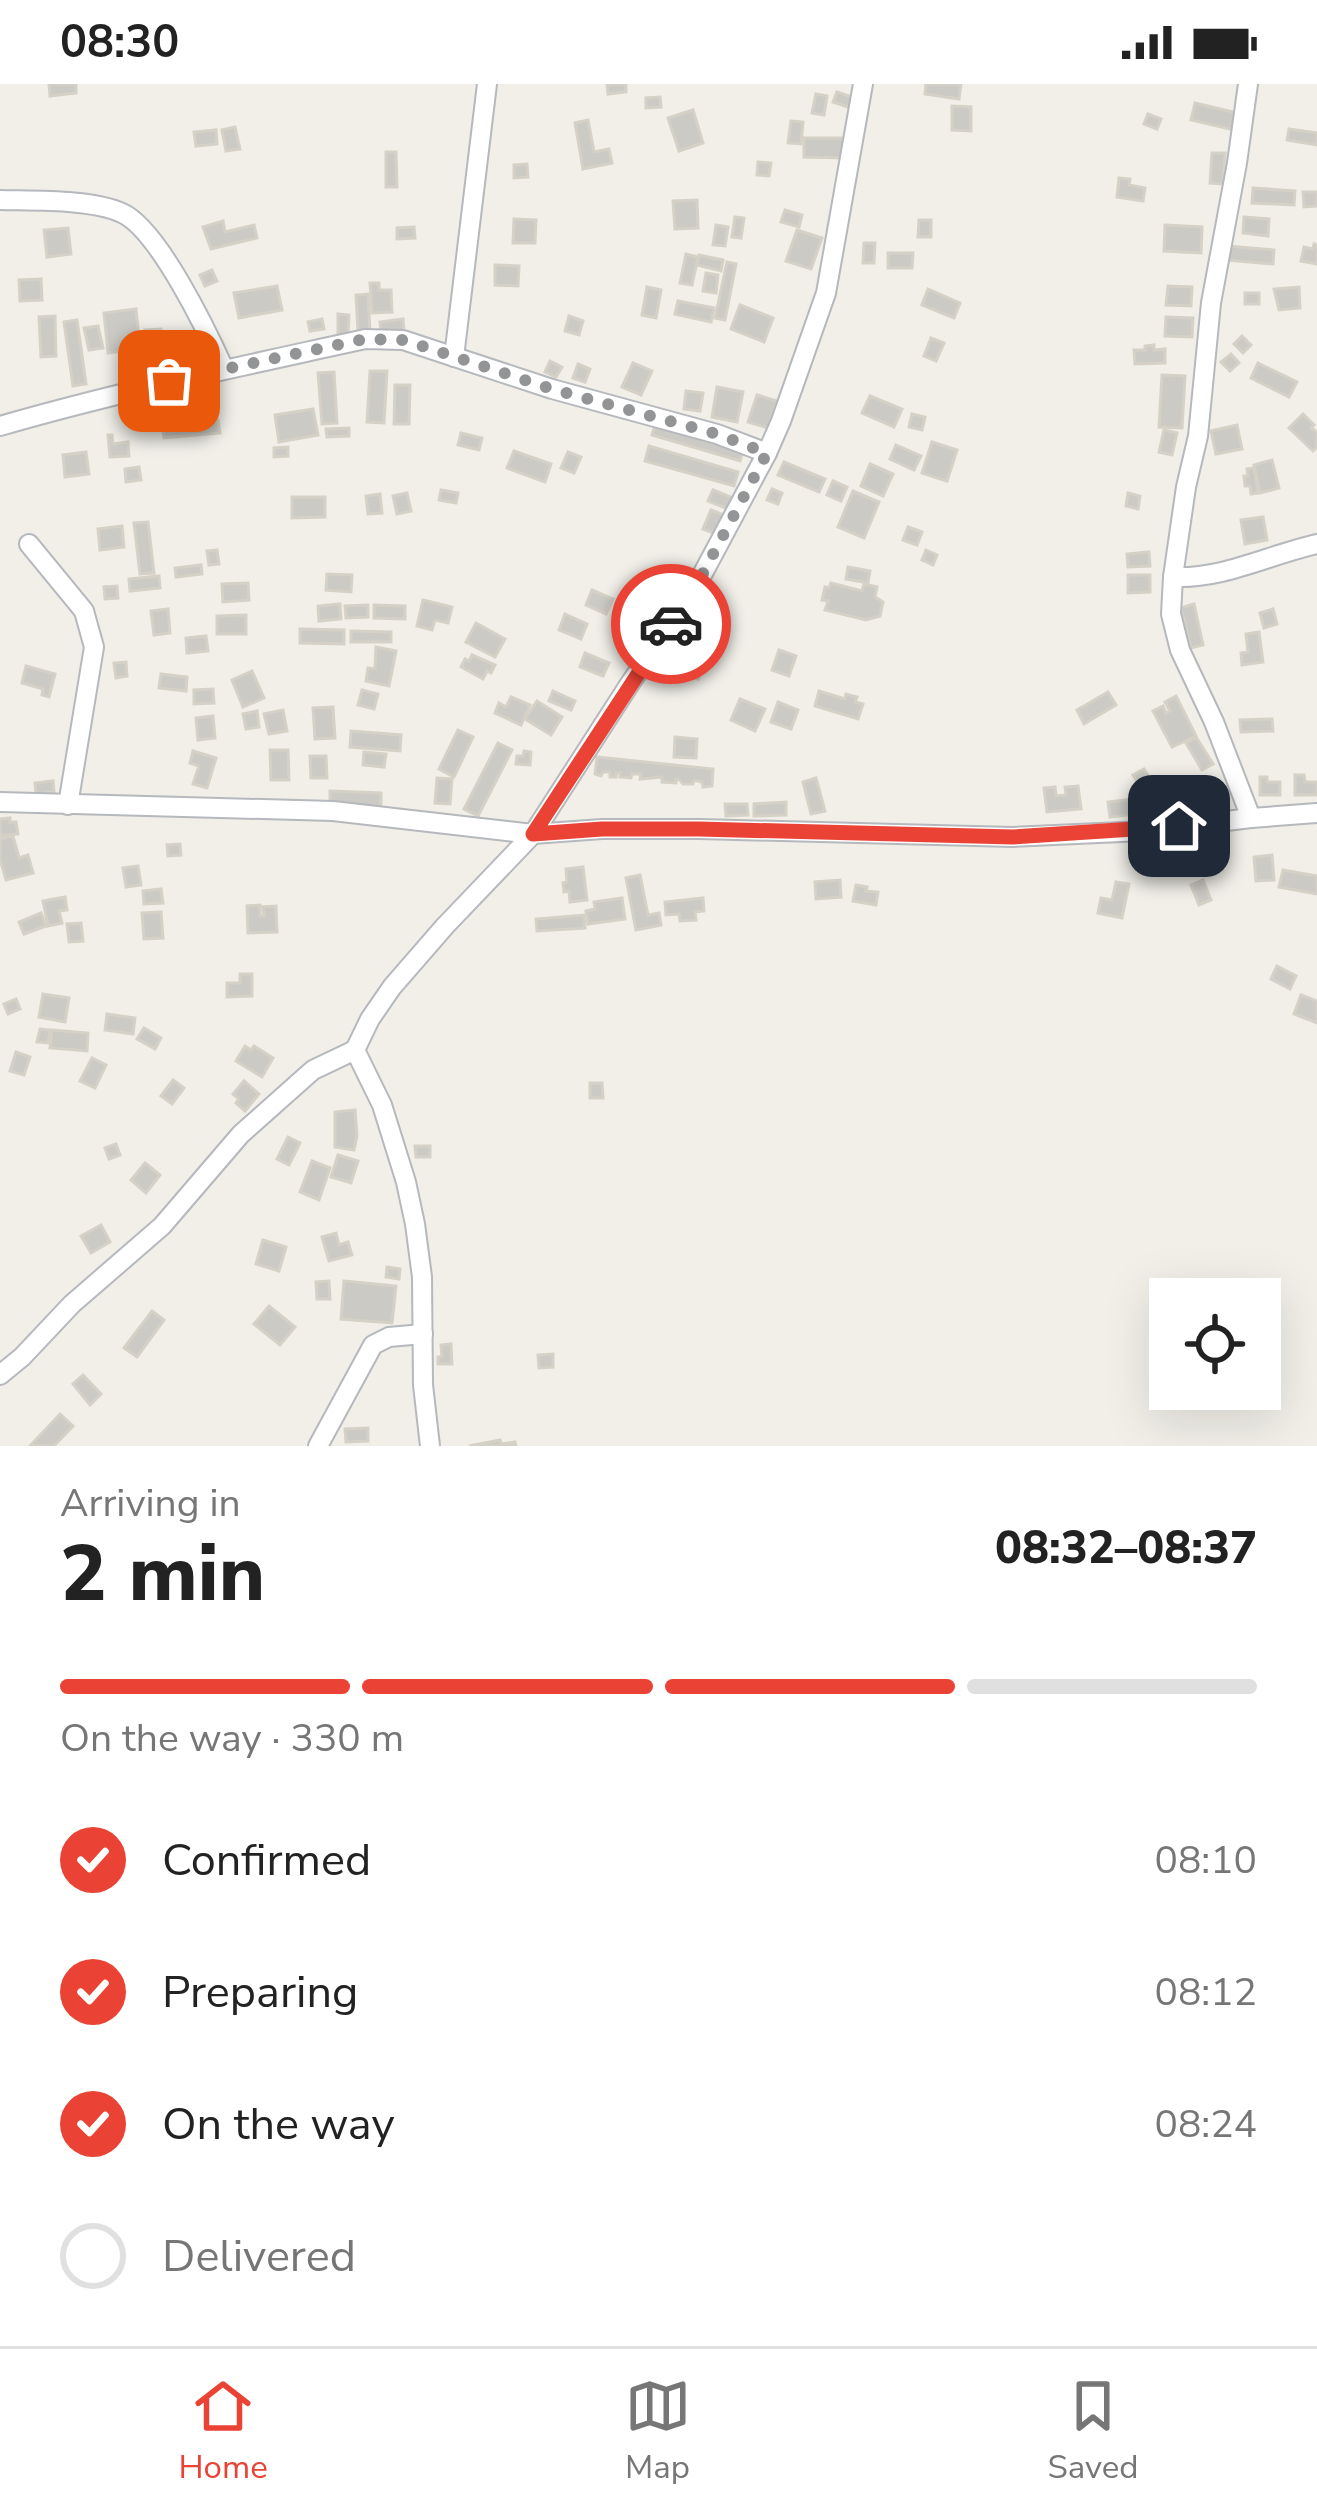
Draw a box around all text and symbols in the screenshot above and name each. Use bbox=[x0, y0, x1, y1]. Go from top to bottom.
text: 08:30 bbox=[60, 12, 179, 73]
pin bbox=[118, 330, 220, 432]
icon: bag bbox=[136, 348, 202, 414]
courier bbox=[611, 564, 731, 684]
icon: car bbox=[638, 591, 704, 657]
pin bbox=[1128, 775, 1230, 877]
icon: home bbox=[1146, 793, 1212, 859]
map controls bbox=[1149, 1278, 1281, 1410]
button: locate bbox=[1149, 1278, 1281, 1410]
text: Arriving in bbox=[60, 1477, 241, 1530]
text: 08:32–08:37 bbox=[995, 1518, 1257, 1579]
text: 2 min bbox=[60, 1521, 265, 1628]
text: On the way · 330 m bbox=[60, 1712, 404, 1765]
icon: check bbox=[60, 1827, 126, 1893]
text: Confirmed bbox=[162, 1830, 371, 1891]
text: 08:10 bbox=[1155, 1834, 1257, 1887]
icon: check bbox=[60, 1959, 126, 2025]
text: Preparing bbox=[162, 1962, 358, 2023]
text: 08:12 bbox=[1155, 1966, 1257, 2019]
icon: check bbox=[60, 2091, 126, 2157]
text: On the way bbox=[162, 2094, 395, 2155]
text: 08:24 bbox=[1155, 2098, 1257, 2151]
text: Delivered bbox=[162, 2226, 356, 2287]
tab: Home bbox=[178, 2373, 268, 2490]
tab: Map bbox=[625, 2373, 691, 2490]
tab: Saved bbox=[1047, 2373, 1139, 2490]

